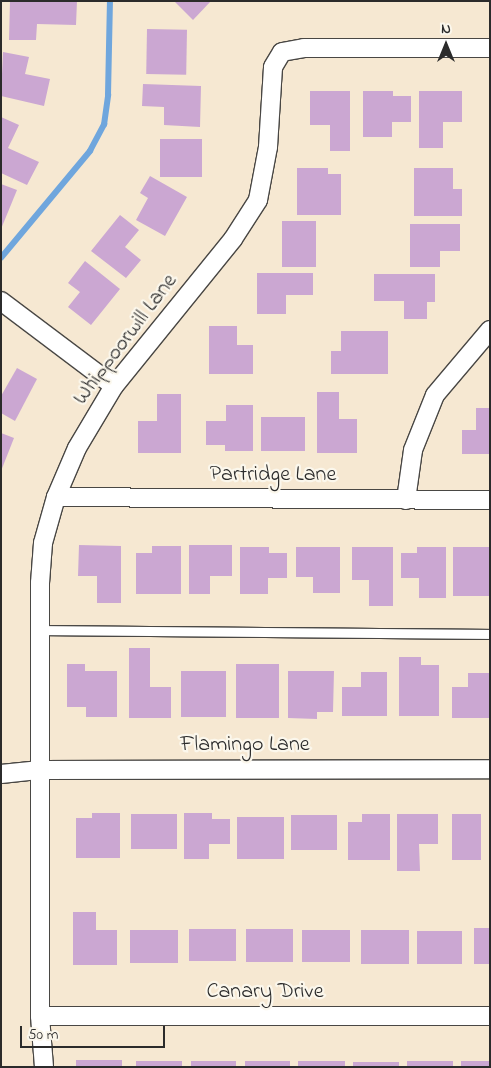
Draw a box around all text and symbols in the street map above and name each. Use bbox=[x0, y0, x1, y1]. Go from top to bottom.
text: N bbox=[441, 19, 451, 40]
north arrow bbox=[421, 20, 471, 70]
street label: Whippoorwill Lane bbox=[68, 269, 184, 411]
street label: Partridge Lane bbox=[210, 463, 336, 489]
street label: Flamingo Lane bbox=[180, 733, 310, 759]
street label: Canary Drive bbox=[206, 980, 324, 1006]
scale bar bbox=[22, 1016, 168, 1048]
text: 50 m bbox=[28, 1024, 58, 1046]

